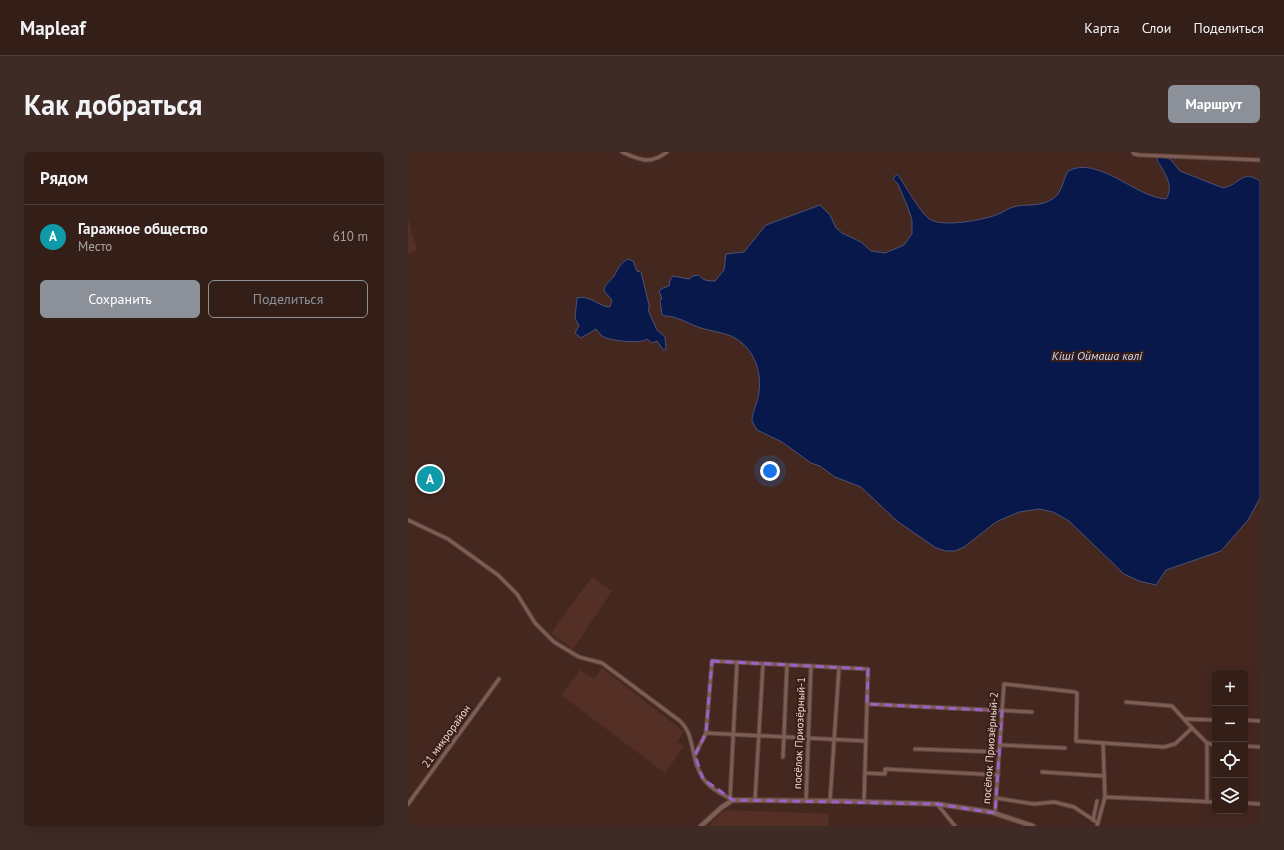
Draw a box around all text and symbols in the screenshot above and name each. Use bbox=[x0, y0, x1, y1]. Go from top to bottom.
text: Mapleaf bbox=[20, 16, 86, 40]
text: Карта bbox=[1084, 19, 1120, 37]
text: Слои bbox=[1142, 19, 1171, 37]
text: Поделиться bbox=[1193, 19, 1264, 37]
button: Маршрут bbox=[1168, 85, 1260, 123]
text: Как добраться bbox=[24, 86, 202, 123]
text: Рядом bbox=[40, 167, 88, 189]
text: Гаражное общество bbox=[78, 219, 208, 238]
text: A bbox=[49, 228, 57, 245]
text: 610 m bbox=[333, 228, 368, 245]
text: Место bbox=[78, 238, 112, 255]
button: Сохранить bbox=[40, 280, 200, 318]
button: Поделиться bbox=[208, 280, 368, 318]
water label: Кіші Оймаша көлi bbox=[1052, 348, 1143, 363]
your location bbox=[760, 461, 780, 481]
pin: A bbox=[417, 464, 443, 494]
map controls bbox=[1212, 670, 1248, 814]
button: + bbox=[1212, 670, 1248, 706]
street label: посёлок Приозёрный-1 bbox=[790, 677, 808, 789]
street label: посёлок Приозёрный-2 bbox=[979, 692, 1001, 804]
street label: 21 микрорайон bbox=[418, 702, 474, 770]
button: − bbox=[1212, 706, 1248, 742]
button: locate bbox=[1212, 742, 1248, 778]
button: layers bbox=[1212, 778, 1248, 814]

